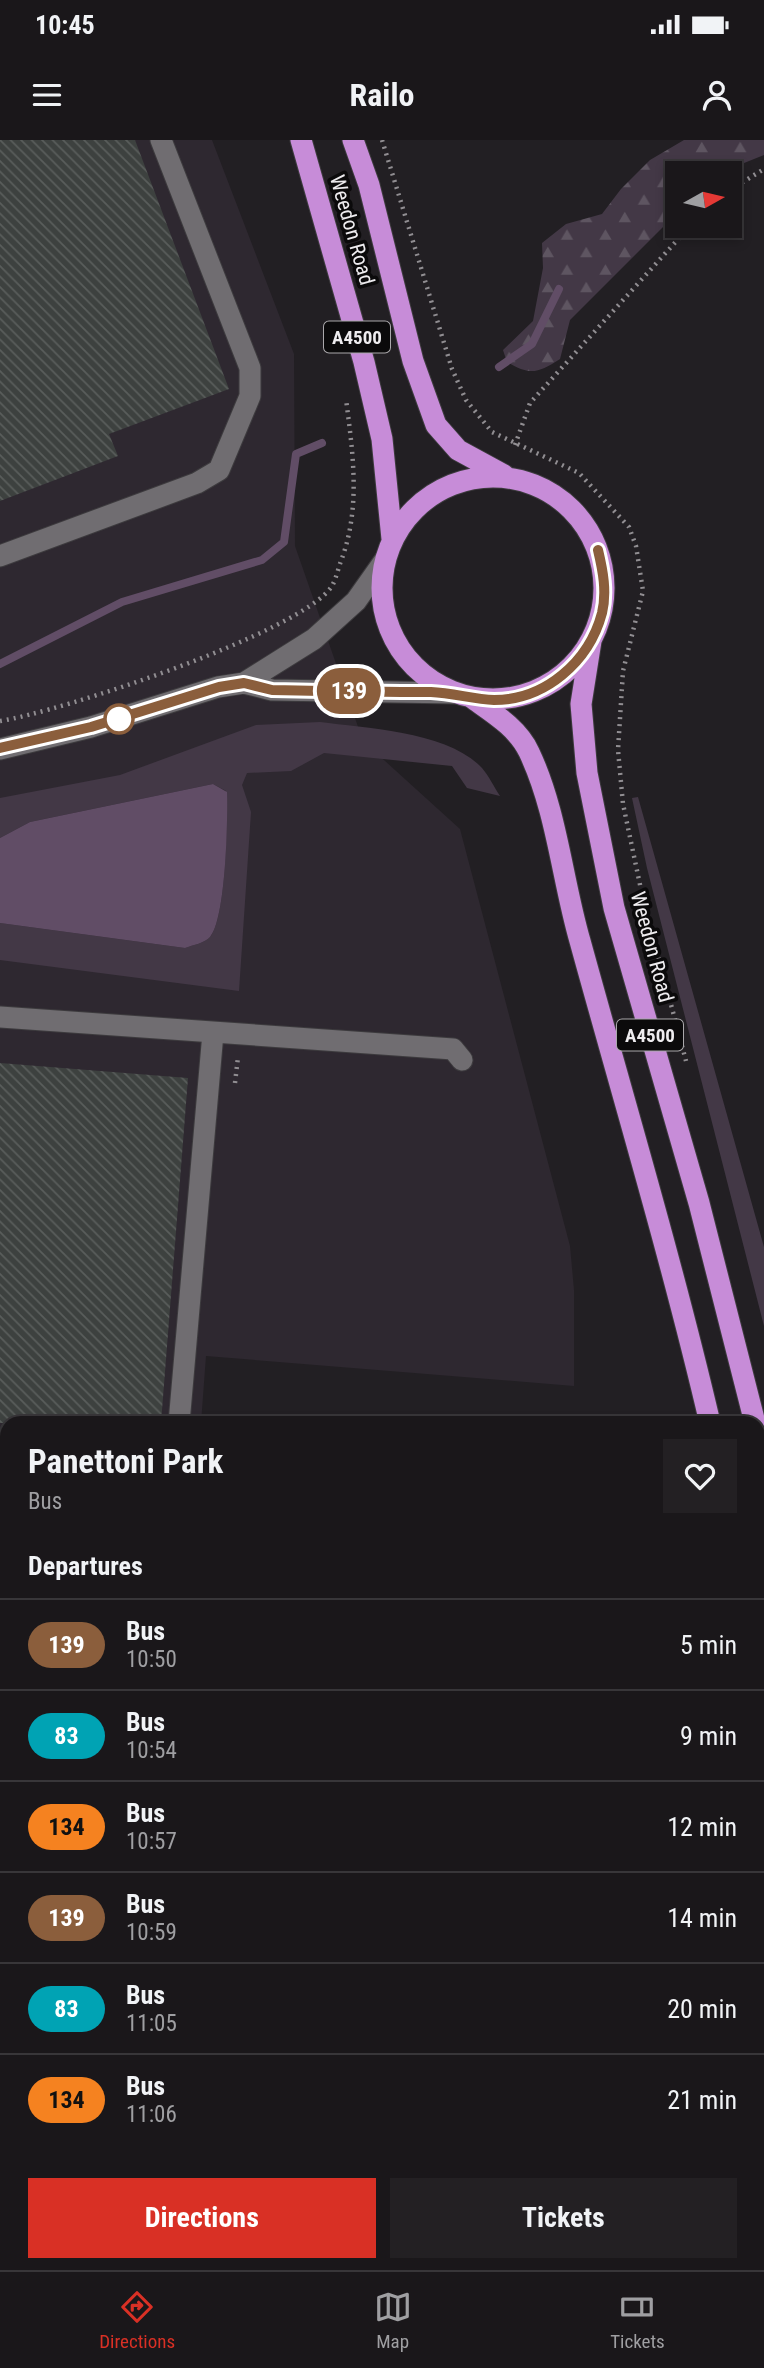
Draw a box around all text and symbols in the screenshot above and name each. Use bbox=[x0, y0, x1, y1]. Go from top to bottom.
text: 10:45 bbox=[35, 10, 95, 40]
icon: menu bbox=[28, 76, 66, 114]
text: Railo bbox=[350, 76, 414, 114]
icon: person bbox=[698, 76, 736, 114]
north arrow bbox=[665, 161, 742, 238]
map controls bbox=[665, 161, 742, 238]
street label: Weedon Road bbox=[325, 172, 379, 288]
road number: A4500 bbox=[324, 322, 390, 352]
line badge: 139 bbox=[309, 668, 389, 714]
text: 139 bbox=[331, 677, 367, 705]
unlabelled marker bbox=[104, 704, 134, 734]
street label: Weedon Road bbox=[626, 889, 678, 1005]
road number: A4500 bbox=[617, 1020, 683, 1051]
button: heart bbox=[663, 1439, 737, 1513]
text: Panettoni Park bbox=[28, 1442, 223, 1481]
text: Bus bbox=[28, 1488, 62, 1515]
text: Departures bbox=[28, 1551, 143, 1581]
text: Bus bbox=[126, 1616, 165, 1646]
text: 5 min bbox=[680, 1630, 737, 1660]
text: 139 bbox=[48, 1631, 85, 1659]
text: 10:50 bbox=[126, 1646, 177, 1673]
text: Bus bbox=[126, 1707, 165, 1737]
text: 9 min bbox=[680, 1721, 737, 1751]
text: 83 bbox=[54, 1722, 79, 1750]
text: 10:54 bbox=[126, 1737, 177, 1764]
text: Bus bbox=[126, 1798, 165, 1828]
text: 12 min bbox=[667, 1812, 737, 1842]
text: 134 bbox=[48, 1813, 85, 1841]
text: 10:57 bbox=[126, 1828, 177, 1855]
text: Bus bbox=[126, 1889, 165, 1919]
text: 14 min bbox=[667, 1903, 737, 1933]
text: 139 bbox=[48, 1904, 85, 1932]
text: 10:59 bbox=[126, 1919, 177, 1946]
text: Bus bbox=[126, 1980, 165, 2010]
text: 20 min bbox=[667, 1994, 737, 2024]
text: 83 bbox=[54, 1995, 79, 2023]
text: 11:05 bbox=[126, 2010, 177, 2037]
text: Bus bbox=[126, 2071, 165, 2101]
text: 21 min bbox=[667, 2085, 737, 2115]
text: 134 bbox=[48, 2086, 85, 2114]
text: 11:06 bbox=[126, 2101, 177, 2128]
button: Directions bbox=[28, 2178, 376, 2258]
button: Tickets bbox=[390, 2178, 737, 2258]
tab: Directions bbox=[99, 2288, 175, 2353]
tab: Map bbox=[374, 2288, 412, 2353]
tab: Tickets bbox=[610, 2288, 665, 2353]

